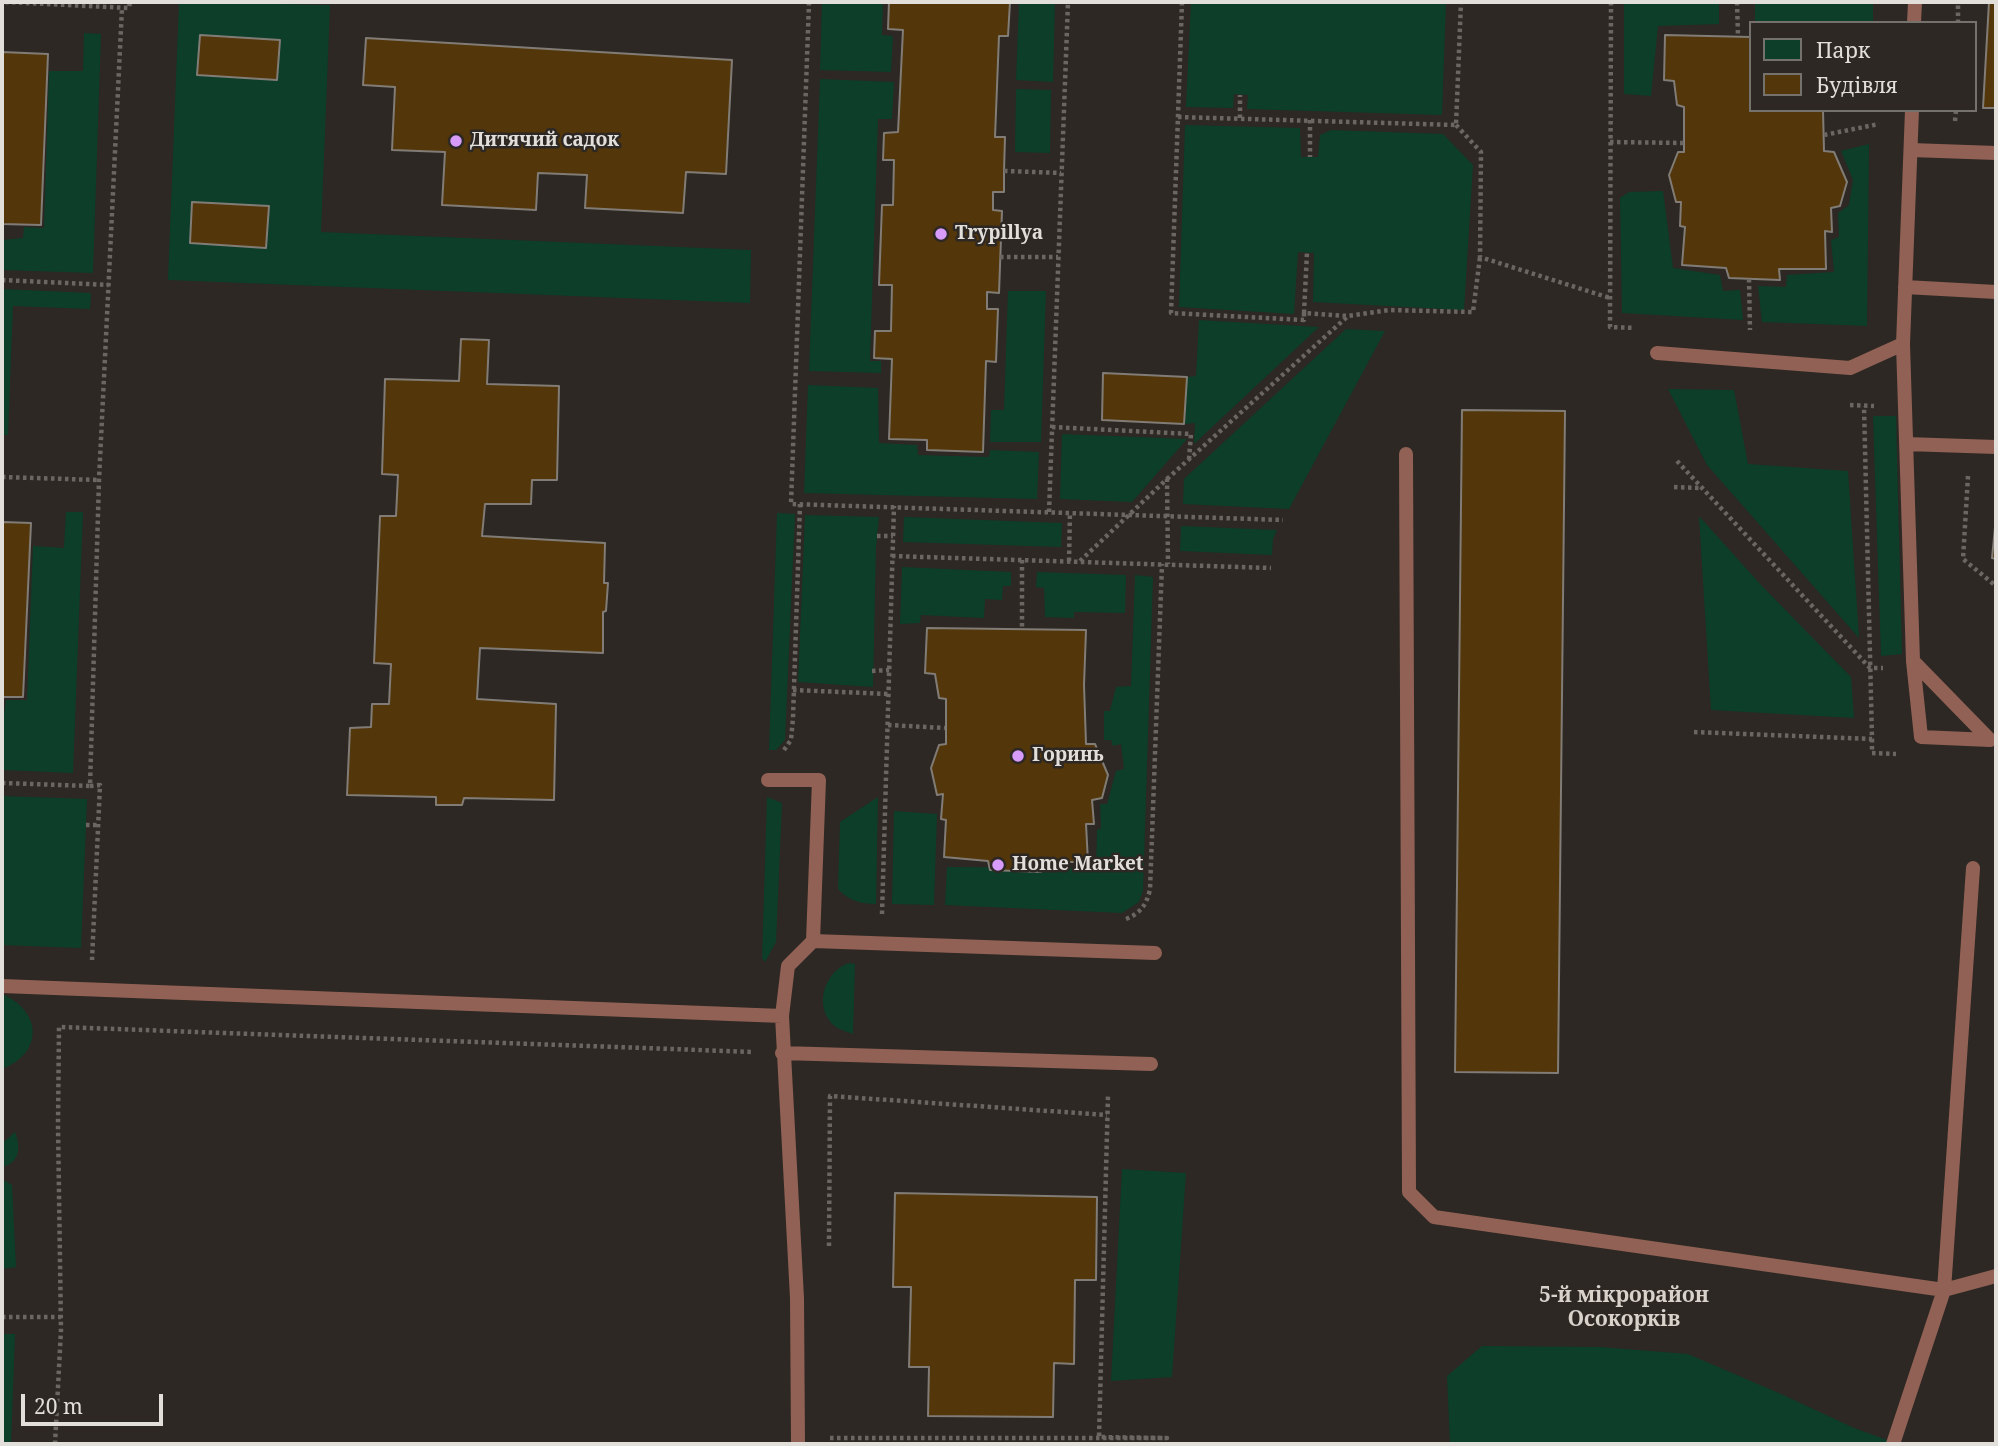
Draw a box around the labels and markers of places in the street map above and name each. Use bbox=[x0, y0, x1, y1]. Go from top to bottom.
place label: Дитячий садок bbox=[470, 130, 619, 152]
marker: Дитячий садок bbox=[448, 133, 464, 149]
place label: Trypillya bbox=[955, 223, 1043, 245]
marker: Trypillya bbox=[933, 226, 949, 242]
place label: Горинь bbox=[1032, 745, 1104, 767]
marker: Горинь bbox=[1010, 748, 1026, 764]
place label: Home Market bbox=[1012, 854, 1143, 876]
marker: Home Market bbox=[990, 857, 1006, 873]

